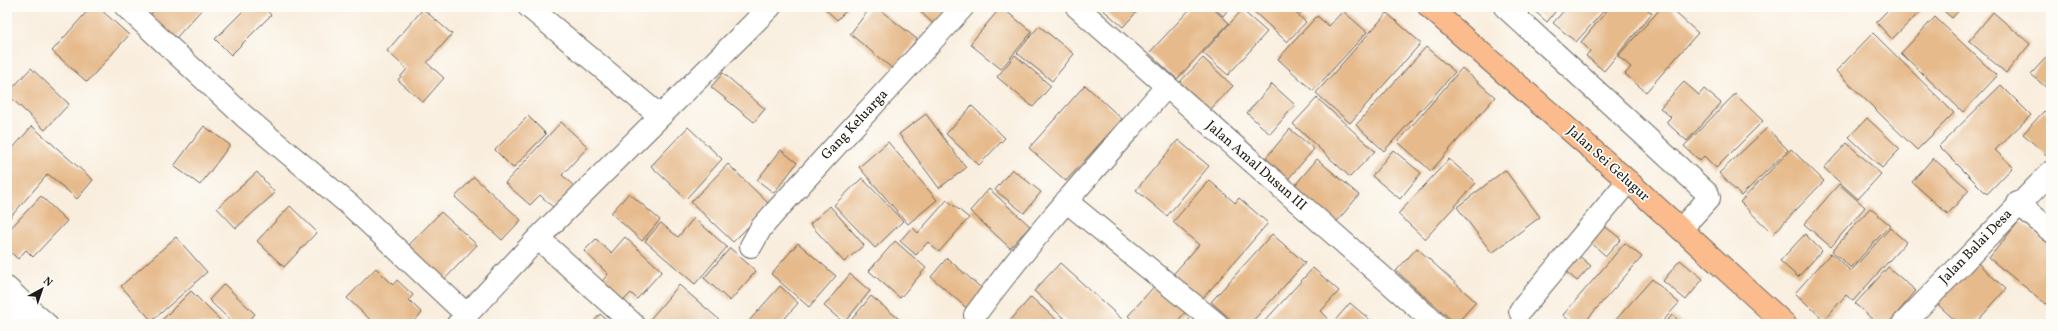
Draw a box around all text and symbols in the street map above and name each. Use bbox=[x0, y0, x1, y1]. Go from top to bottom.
street label: Gang Keluarga bbox=[817, 86, 893, 164]
street label: Jalan Amal Dusun III bbox=[1201, 117, 1311, 215]
street label: Jalan Sei Gelugur bbox=[1563, 122, 1654, 206]
street label: Jalan Balai Desa bbox=[1935, 205, 2017, 289]
north arrow bbox=[22, 269, 62, 309]
text: N bbox=[40, 274, 55, 291]

